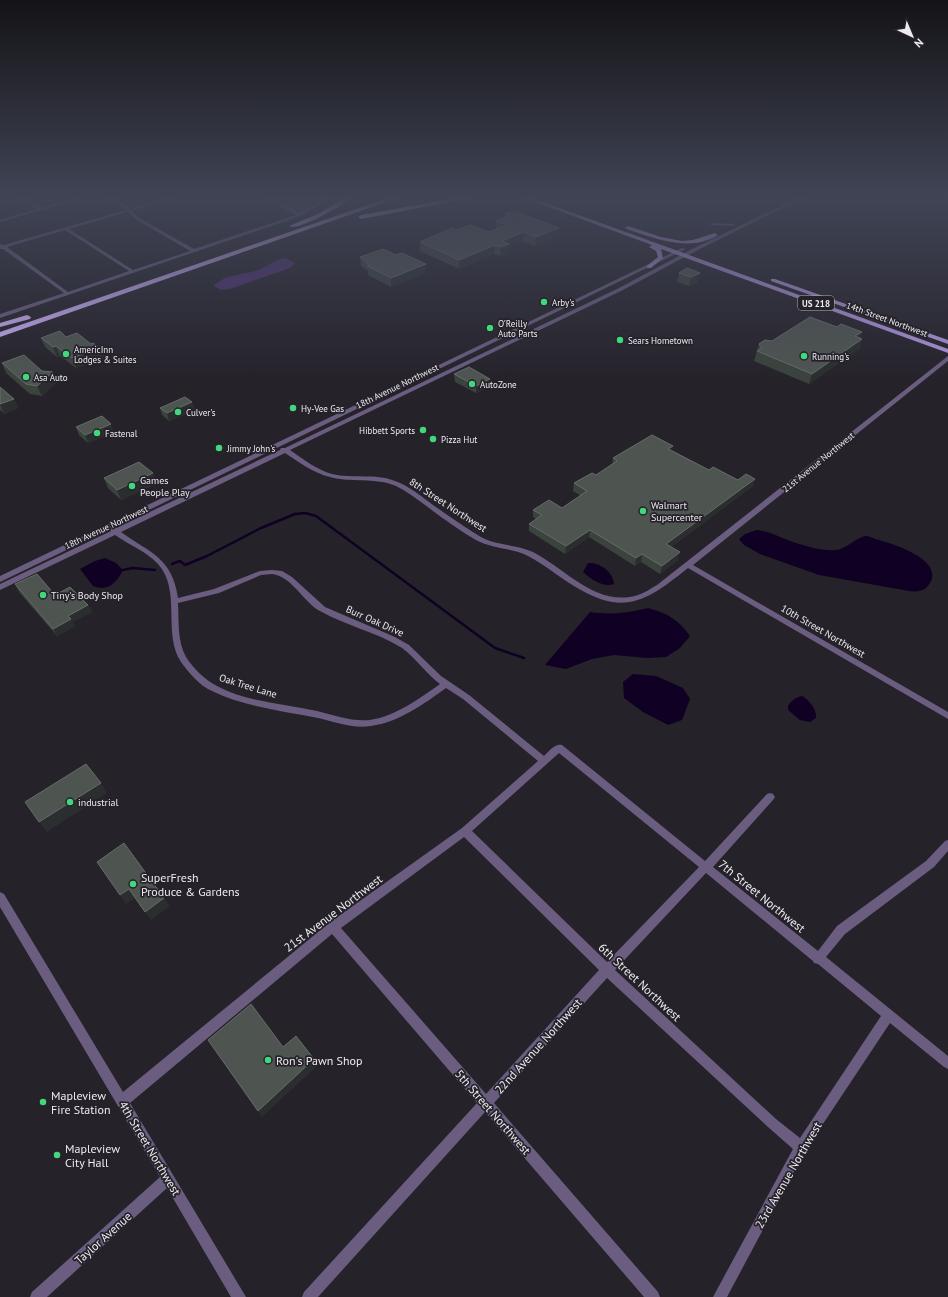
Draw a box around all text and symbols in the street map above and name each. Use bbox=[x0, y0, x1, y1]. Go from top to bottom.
north arrow bbox=[892, 16, 932, 56]
text: N bbox=[911, 36, 926, 51]
road number: US 218 bbox=[798, 296, 834, 310]
marker: Arby's bbox=[539, 297, 549, 307]
place label: Arby's bbox=[552, 297, 575, 308]
street label: 14th Street Northwest bbox=[845, 299, 929, 339]
place label: O'Reilly Auto Parts bbox=[498, 318, 538, 339]
marker: O'Reilly Auto Parts bbox=[485, 323, 495, 333]
marker: Sears Hometown bbox=[615, 335, 625, 345]
place label: Sears Hometown bbox=[628, 335, 693, 346]
place label: AmericInn Lodges & Suites bbox=[74, 344, 137, 365]
marker: AmericInn Lodges & Suites bbox=[61, 349, 71, 359]
marker: Running's bbox=[799, 351, 809, 361]
place label: Running's bbox=[812, 351, 850, 362]
street label: 18th Avenue Northwest bbox=[354, 361, 440, 411]
marker: Asa Auto bbox=[21, 372, 31, 382]
place label: Asa Auto bbox=[34, 372, 68, 383]
marker: AutoZone bbox=[467, 379, 477, 389]
place label: AutoZone bbox=[480, 379, 517, 390]
marker: Hy-Vee Gas bbox=[288, 403, 298, 413]
place label: Hy-Vee Gas bbox=[301, 403, 344, 414]
marker: Culver's bbox=[173, 407, 183, 417]
place label: Culver's bbox=[186, 407, 216, 418]
place label: Hibbett Sports bbox=[359, 425, 415, 436]
marker: Hibbett Sports bbox=[418, 425, 428, 435]
marker: Fastenal bbox=[92, 428, 102, 438]
place label: Fastenal bbox=[105, 428, 138, 439]
street label: 21st Avenue Northwest bbox=[780, 430, 856, 494]
marker: Pizza Hut bbox=[428, 434, 438, 444]
place label: Pizza Hut bbox=[441, 434, 477, 445]
marker: Jimmy John's bbox=[214, 443, 224, 453]
place label: Jimmy John's bbox=[226, 443, 276, 454]
place label: Games People Play bbox=[140, 474, 190, 499]
street label: 8th Street Northwest bbox=[407, 475, 490, 535]
marker: Games People Play bbox=[127, 481, 137, 491]
place label: Walmart Supercenter bbox=[651, 499, 703, 524]
street label: 18th Avenue Northwest bbox=[63, 503, 149, 551]
marker: Walmart Supercenter bbox=[638, 506, 648, 516]
place label: Tiny's Body Shop bbox=[51, 589, 123, 602]
marker: Tiny's Body Shop bbox=[38, 590, 48, 600]
street label: Burr Oak Drive bbox=[344, 602, 406, 640]
street label: 10th Street Northwest bbox=[779, 602, 868, 661]
street label: Oak Tree Lane bbox=[218, 671, 278, 701]
place label: industrial bbox=[78, 796, 119, 809]
marker: industrial bbox=[65, 797, 75, 807]
street label: 7th Street Northwest bbox=[716, 856, 808, 936]
place label: SuperFresh Produce & Gardens bbox=[141, 870, 240, 899]
street label: 21st Avenue Northwest bbox=[281, 871, 385, 955]
marker: SuperFresh Produce & Gardens bbox=[128, 879, 138, 889]
street label: 6th Street Northwest bbox=[595, 940, 685, 1024]
street label: 22nd Avenue Northwest bbox=[491, 995, 585, 1097]
place label: Ron's Pawn Shop bbox=[276, 1053, 362, 1068]
marker: Ron's Pawn Shop bbox=[263, 1055, 273, 1065]
street label: 5th Street Northwest bbox=[452, 1066, 534, 1158]
place label: Mapleview Fire Station bbox=[51, 1088, 110, 1117]
marker: Mapleview Fire Station bbox=[38, 1097, 48, 1107]
street label: 4th Street Northwest bbox=[116, 1098, 184, 1198]
street label: 23rd Avenue Northwest bbox=[751, 1119, 825, 1231]
place label: Mapleview City Hall bbox=[65, 1141, 120, 1170]
marker: Mapleview City Hall bbox=[52, 1150, 62, 1160]
street label: Taylor Avenue bbox=[72, 1209, 134, 1267]

